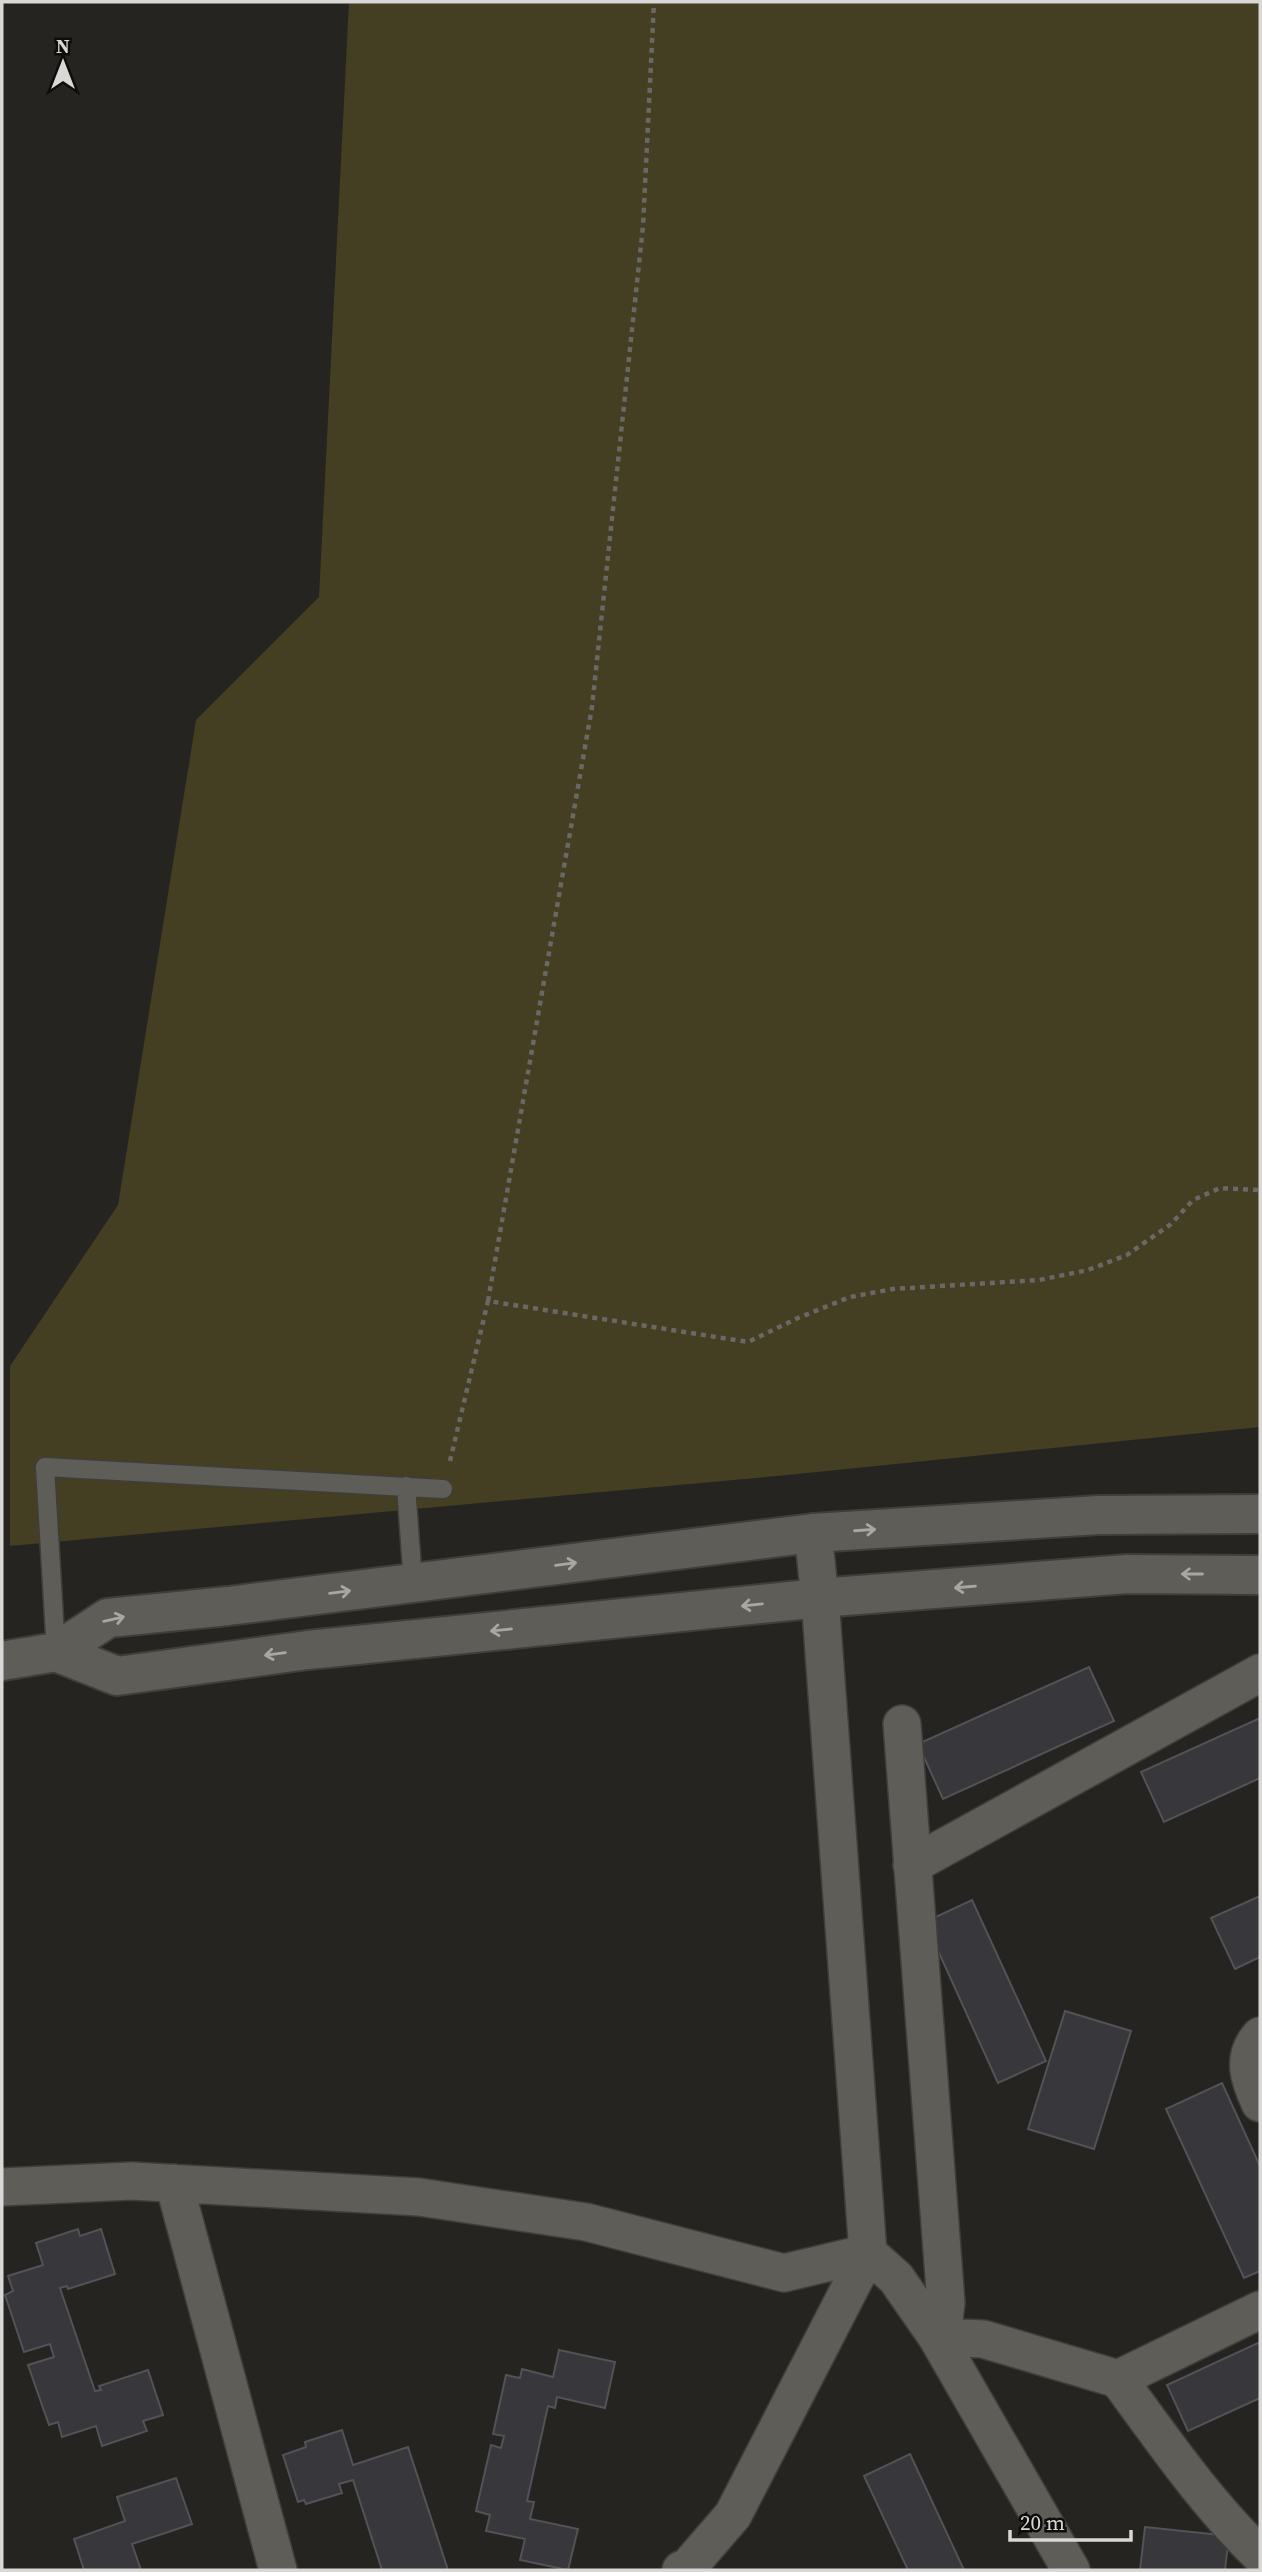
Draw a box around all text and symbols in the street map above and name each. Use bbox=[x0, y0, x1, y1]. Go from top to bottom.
north arrow bbox=[28, 28, 98, 98]
text: N bbox=[56, 33, 70, 59]
one-way arrow bbox=[853, 1523, 876, 1536]
one-way arrow bbox=[554, 1557, 576, 1570]
one-way arrow bbox=[1181, 1567, 1204, 1581]
one-way arrow bbox=[954, 1581, 977, 1594]
one-way arrow bbox=[328, 1585, 351, 1598]
one-way arrow bbox=[741, 1599, 764, 1612]
one-way arrow bbox=[103, 1611, 125, 1624]
one-way arrow bbox=[490, 1624, 513, 1637]
one-way arrow bbox=[264, 1648, 287, 1661]
scale bar bbox=[1010, 2498, 1131, 2542]
text: 20 m bbox=[1020, 2508, 1065, 2537]

